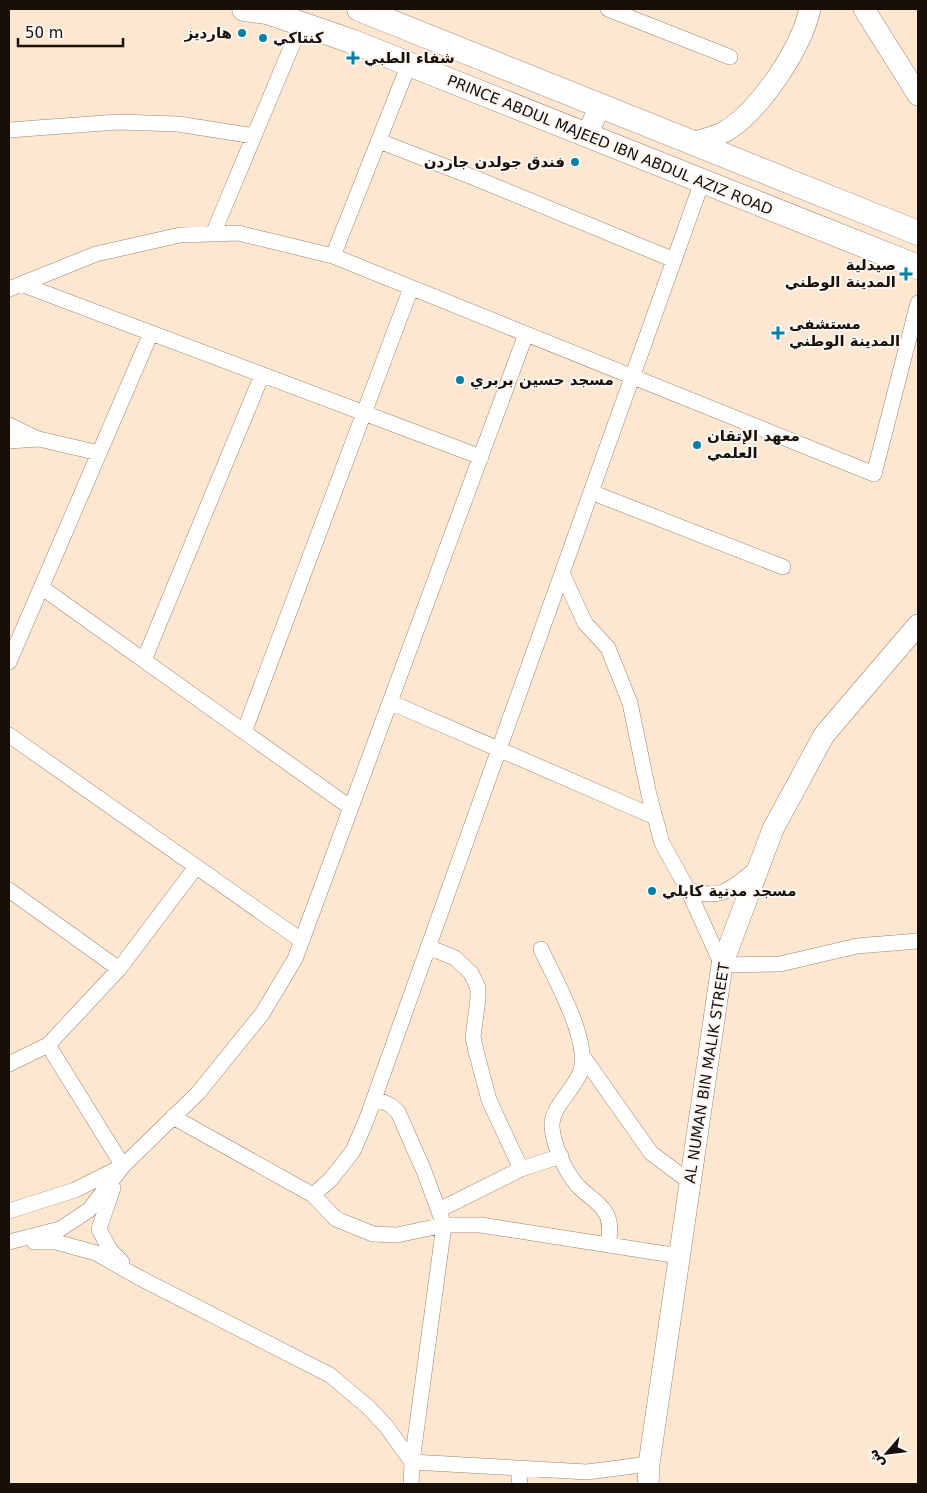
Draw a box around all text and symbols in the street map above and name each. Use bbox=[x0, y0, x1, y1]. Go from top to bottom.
scale bar bbox=[18, 15, 122, 47]
text: 50 m bbox=[25, 24, 63, 42]
place label: هارديز bbox=[184, 24, 232, 42]
marker: هارديز bbox=[236, 27, 248, 39]
place label: كنتاكي bbox=[273, 29, 324, 47]
marker: كنتاكي bbox=[257, 32, 269, 44]
place label: شفاء الطبي bbox=[364, 49, 455, 67]
marker: شفاء الطبي bbox=[346, 51, 360, 65]
street label: PRINCE ABDUL MAJEED IBN ABDUL AZIZ ROAD bbox=[445, 71, 775, 219]
place label: فندق جولدن جاردن bbox=[424, 153, 565, 171]
marker: فندق جولدن جاردن bbox=[569, 156, 581, 168]
place label: صيدلية المدينة الوطني bbox=[785, 256, 896, 291]
marker: صيدلية المدينة الوطني bbox=[900, 268, 912, 280]
place label: مستشفى المدينة الوطني bbox=[789, 315, 900, 350]
marker: مستشفى المدينة الوطني bbox=[771, 326, 785, 340]
place label: مسجد حسين بربري bbox=[470, 371, 614, 390]
marker: مسجد حسين بربري bbox=[454, 374, 466, 386]
place label: معهد الإتقان العلمي bbox=[707, 427, 800, 462]
marker: معهد الإتقان العلمي bbox=[691, 439, 703, 451]
place label: مسجد مدنية كابلي bbox=[662, 882, 797, 900]
marker: مسجد مدنية كابلي bbox=[646, 885, 658, 897]
street label: AL NUMAN BIN MALIK STREET bbox=[681, 960, 733, 1185]
north arrow bbox=[862, 1428, 912, 1478]
text: ش bbox=[864, 1447, 887, 1471]

